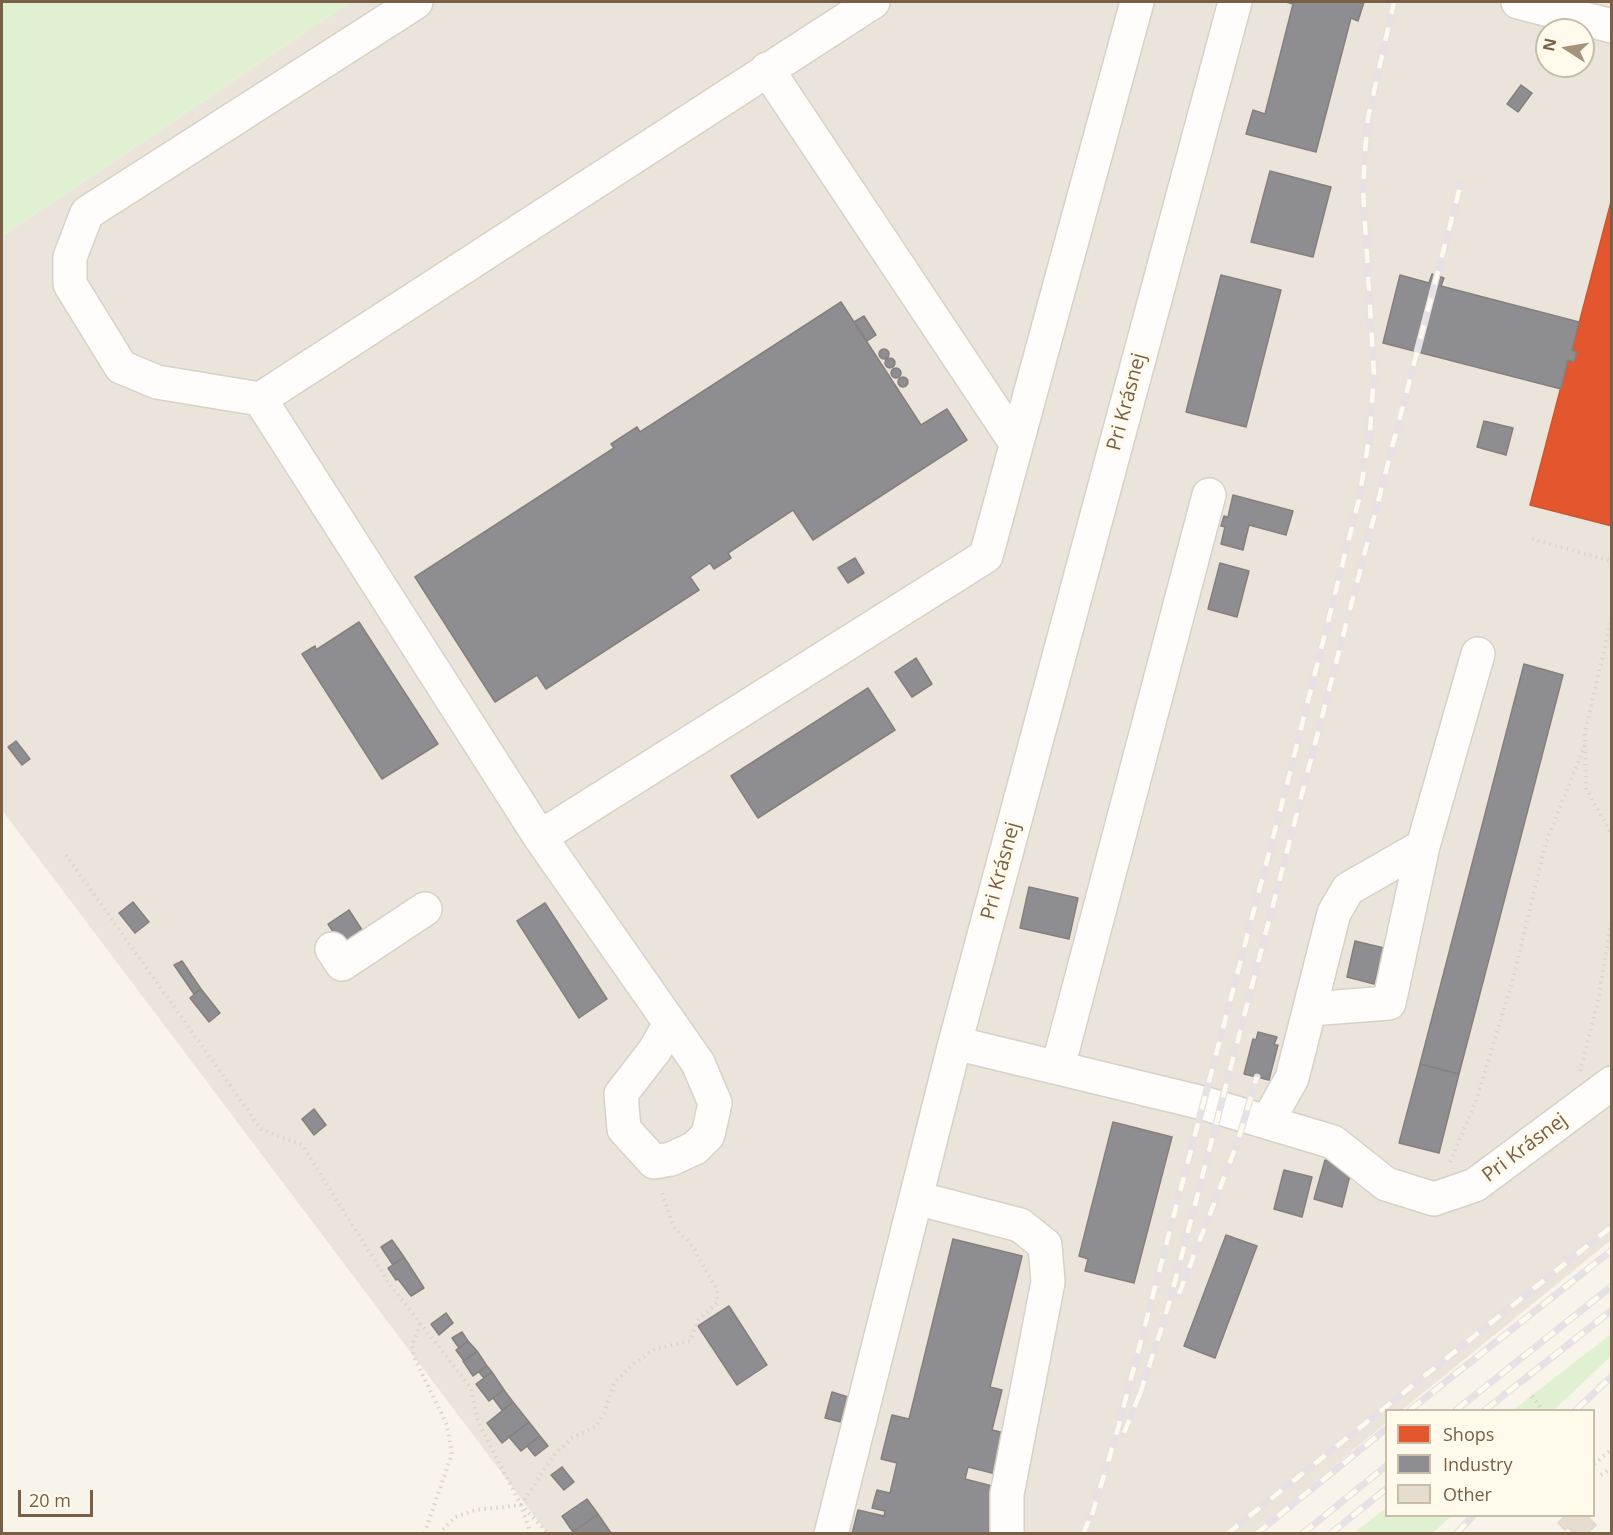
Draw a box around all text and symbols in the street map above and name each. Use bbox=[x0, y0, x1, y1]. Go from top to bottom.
north arrow bbox=[1535, 18, 1595, 78]
text: N bbox=[1537, 36, 1561, 53]
street label: Pri Krásnej bbox=[1102, 351, 1152, 453]
street label: Pri Krásnej bbox=[976, 820, 1026, 922]
street label: Pri Krásnej bbox=[1478, 1108, 1572, 1188]
legend bbox=[1385, 1409, 1595, 1517]
text: Shops bbox=[1443, 1422, 1494, 1446]
text: Industry bbox=[1443, 1452, 1513, 1476]
scale bar bbox=[21, 1478, 96, 1516]
text: Other bbox=[1443, 1482, 1492, 1506]
text: 20 m bbox=[29, 1488, 71, 1512]

